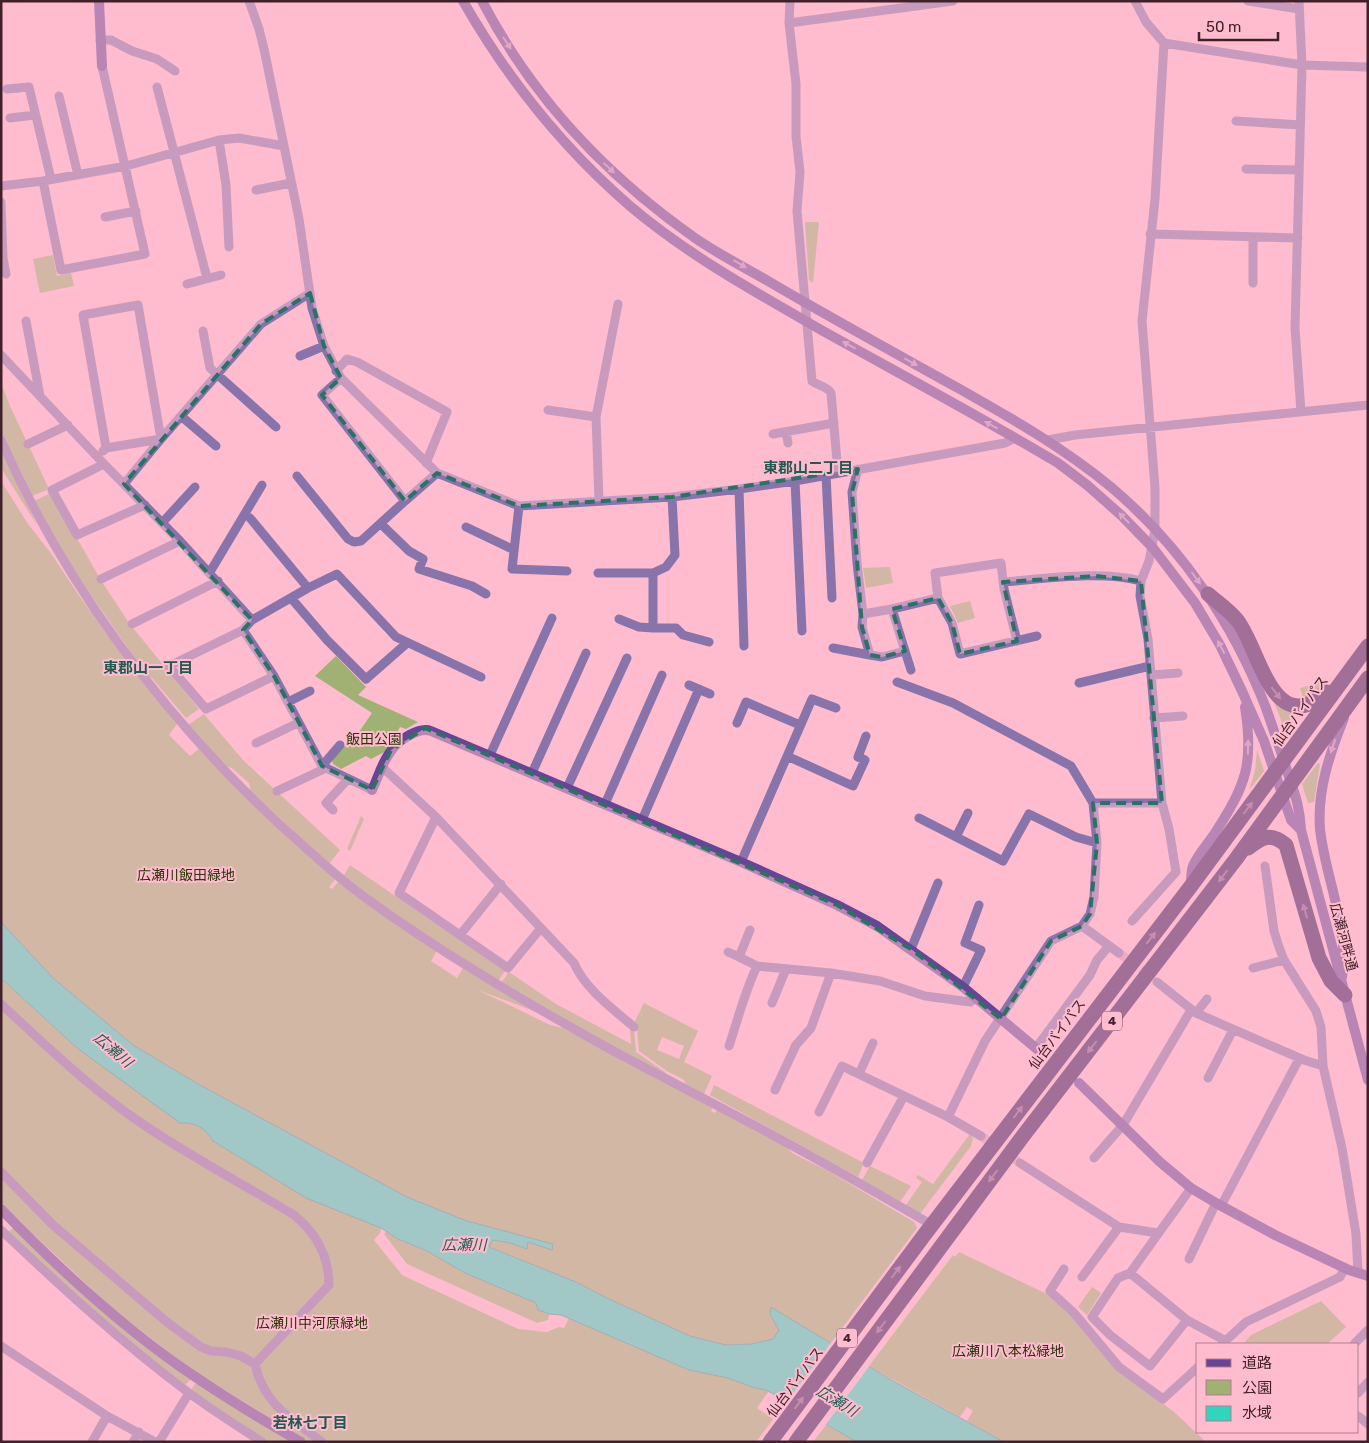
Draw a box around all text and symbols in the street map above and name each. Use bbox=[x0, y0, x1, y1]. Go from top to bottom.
scale bar bbox=[1199, 10, 1278, 42]
text: 50 m bbox=[1206, 18, 1241, 36]
one-way arrow bbox=[502, 36, 511, 50]
one-way arrow bbox=[603, 162, 615, 174]
one-way arrow bbox=[733, 260, 746, 269]
one-way arrow bbox=[843, 341, 856, 350]
one-way arrow bbox=[904, 358, 919, 366]
one-way arrow bbox=[985, 420, 998, 429]
district label: 東郡山二丁目 bbox=[763, 459, 853, 477]
one-way arrow bbox=[1118, 512, 1130, 524]
one-way arrow bbox=[1190, 571, 1201, 584]
one-way arrow bbox=[1216, 641, 1225, 654]
district label: 東郡山一丁目 bbox=[103, 659, 193, 677]
street label: 仙台バイパス bbox=[1269, 672, 1332, 750]
one-way arrow bbox=[1270, 687, 1281, 700]
park label: 飯田公園 bbox=[346, 731, 402, 748]
one-way arrow bbox=[1244, 738, 1252, 754]
one-way arrow bbox=[1329, 738, 1337, 753]
one-way arrow bbox=[1243, 801, 1253, 815]
park label: 広瀬川飯田緑地 bbox=[137, 867, 235, 884]
one-way arrow bbox=[1217, 869, 1228, 882]
street label: 広瀬河畔通 bbox=[1326, 901, 1361, 973]
one-way arrow bbox=[1301, 903, 1309, 918]
one-way arrow bbox=[1145, 932, 1156, 945]
street label: 仙台バイパス bbox=[1025, 996, 1089, 1073]
road number: 4 bbox=[1102, 1011, 1122, 1030]
water label: 広瀬川 bbox=[90, 1029, 138, 1073]
one-way arrow bbox=[1087, 1040, 1097, 1054]
one-way arrow bbox=[1013, 1106, 1024, 1119]
one-way arrow bbox=[988, 1169, 998, 1183]
water label: 広瀬川 bbox=[441, 1236, 488, 1254]
one-way arrow bbox=[891, 1265, 901, 1279]
park label: 広瀬川中河原緑地 bbox=[256, 1315, 368, 1332]
one-way arrow bbox=[875, 1320, 886, 1333]
road number: 4 bbox=[837, 1329, 857, 1348]
park label: 広瀬川八本松緑地 bbox=[952, 1343, 1064, 1360]
legend bbox=[1196, 1343, 1359, 1433]
street label: 仙台バイパス bbox=[763, 1344, 827, 1421]
text: 道路 bbox=[1242, 1354, 1272, 1372]
text: 公園 bbox=[1242, 1379, 1272, 1397]
water label: 広瀬川 bbox=[813, 1382, 863, 1421]
one-way arrow bbox=[794, 1397, 805, 1410]
text: 水域 bbox=[1242, 1404, 1272, 1422]
district label: 若林七丁目 bbox=[272, 1414, 348, 1432]

